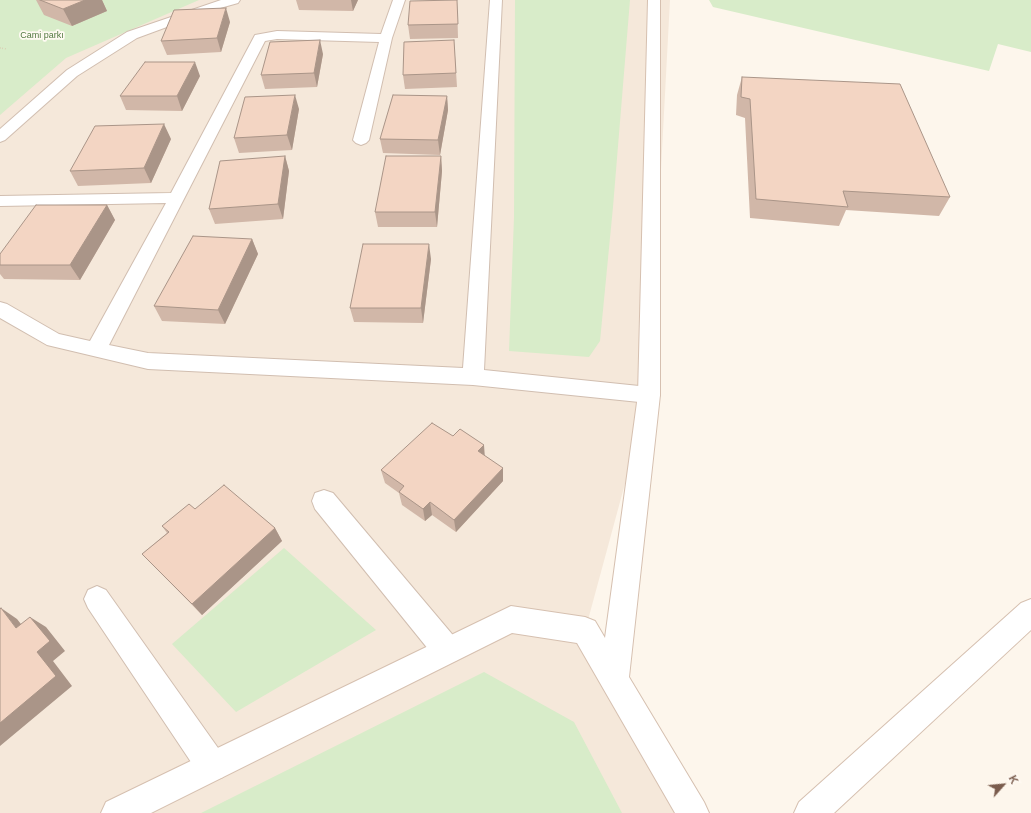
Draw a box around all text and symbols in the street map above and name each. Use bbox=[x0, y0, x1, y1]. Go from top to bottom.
park label: Cami parkı bbox=[20, 31, 64, 41]
north arrow bbox=[983, 765, 1023, 805]
text: K bbox=[1007, 773, 1021, 786]

